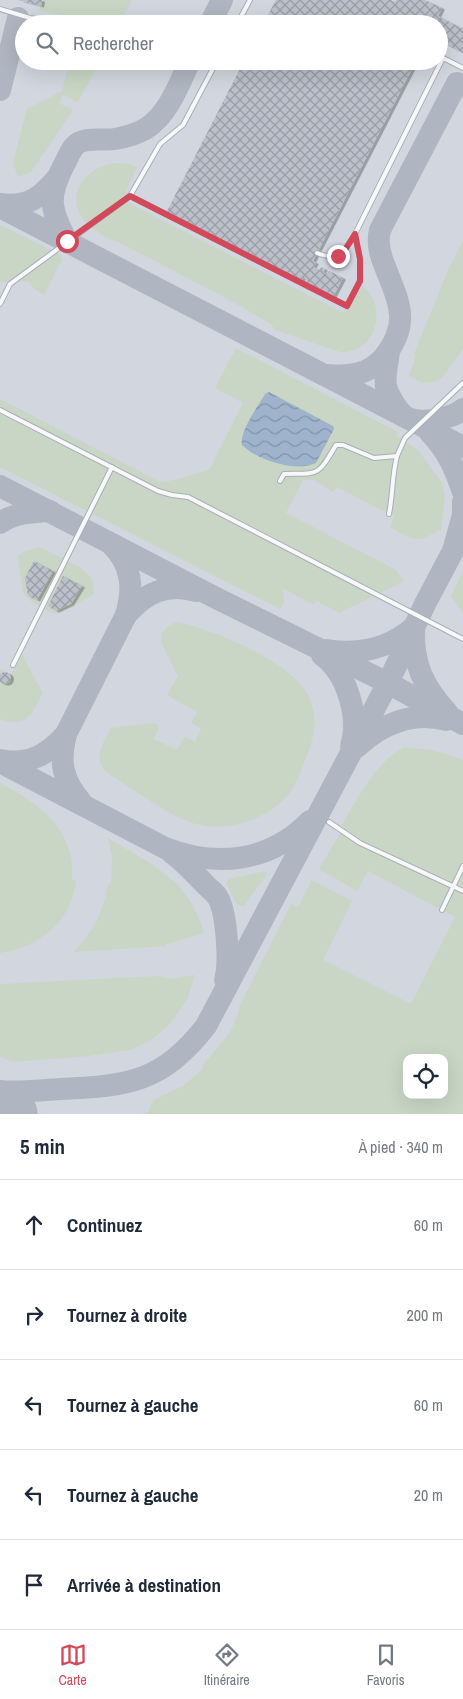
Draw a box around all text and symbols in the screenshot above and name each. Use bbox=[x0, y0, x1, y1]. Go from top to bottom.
search box bbox=[15, 15, 448, 70]
icon: search bbox=[33, 29, 61, 57]
text: Rechercher bbox=[73, 30, 154, 56]
route start bbox=[56, 230, 79, 253]
route end bbox=[327, 245, 350, 268]
map controls bbox=[403, 1054, 448, 1099]
button: locate bbox=[403, 1054, 448, 1099]
text: 5 min bbox=[20, 1132, 65, 1161]
text: À pied · 340 m bbox=[358, 1136, 443, 1158]
icon: ahead bbox=[20, 1211, 48, 1239]
text: Continuez bbox=[67, 1212, 142, 1238]
text: 60 m bbox=[414, 1214, 443, 1236]
icon: right bbox=[20, 1301, 48, 1329]
text: Tournez à droite bbox=[67, 1302, 187, 1328]
text: 200 m bbox=[407, 1304, 443, 1326]
icon: left bbox=[20, 1391, 48, 1419]
text: Tournez à gauche bbox=[67, 1392, 198, 1418]
text: 60 m bbox=[414, 1394, 443, 1416]
icon: left bbox=[20, 1481, 48, 1509]
text: Tournez à gauche bbox=[67, 1482, 198, 1508]
text: 20 m bbox=[414, 1484, 443, 1506]
icon: arrive bbox=[20, 1571, 48, 1599]
text: Arrivée à destination bbox=[67, 1572, 221, 1598]
tab: Carte bbox=[59, 1641, 87, 1689]
tab: Itinéraire bbox=[204, 1641, 250, 1689]
tab: Favoris bbox=[367, 1641, 404, 1689]

